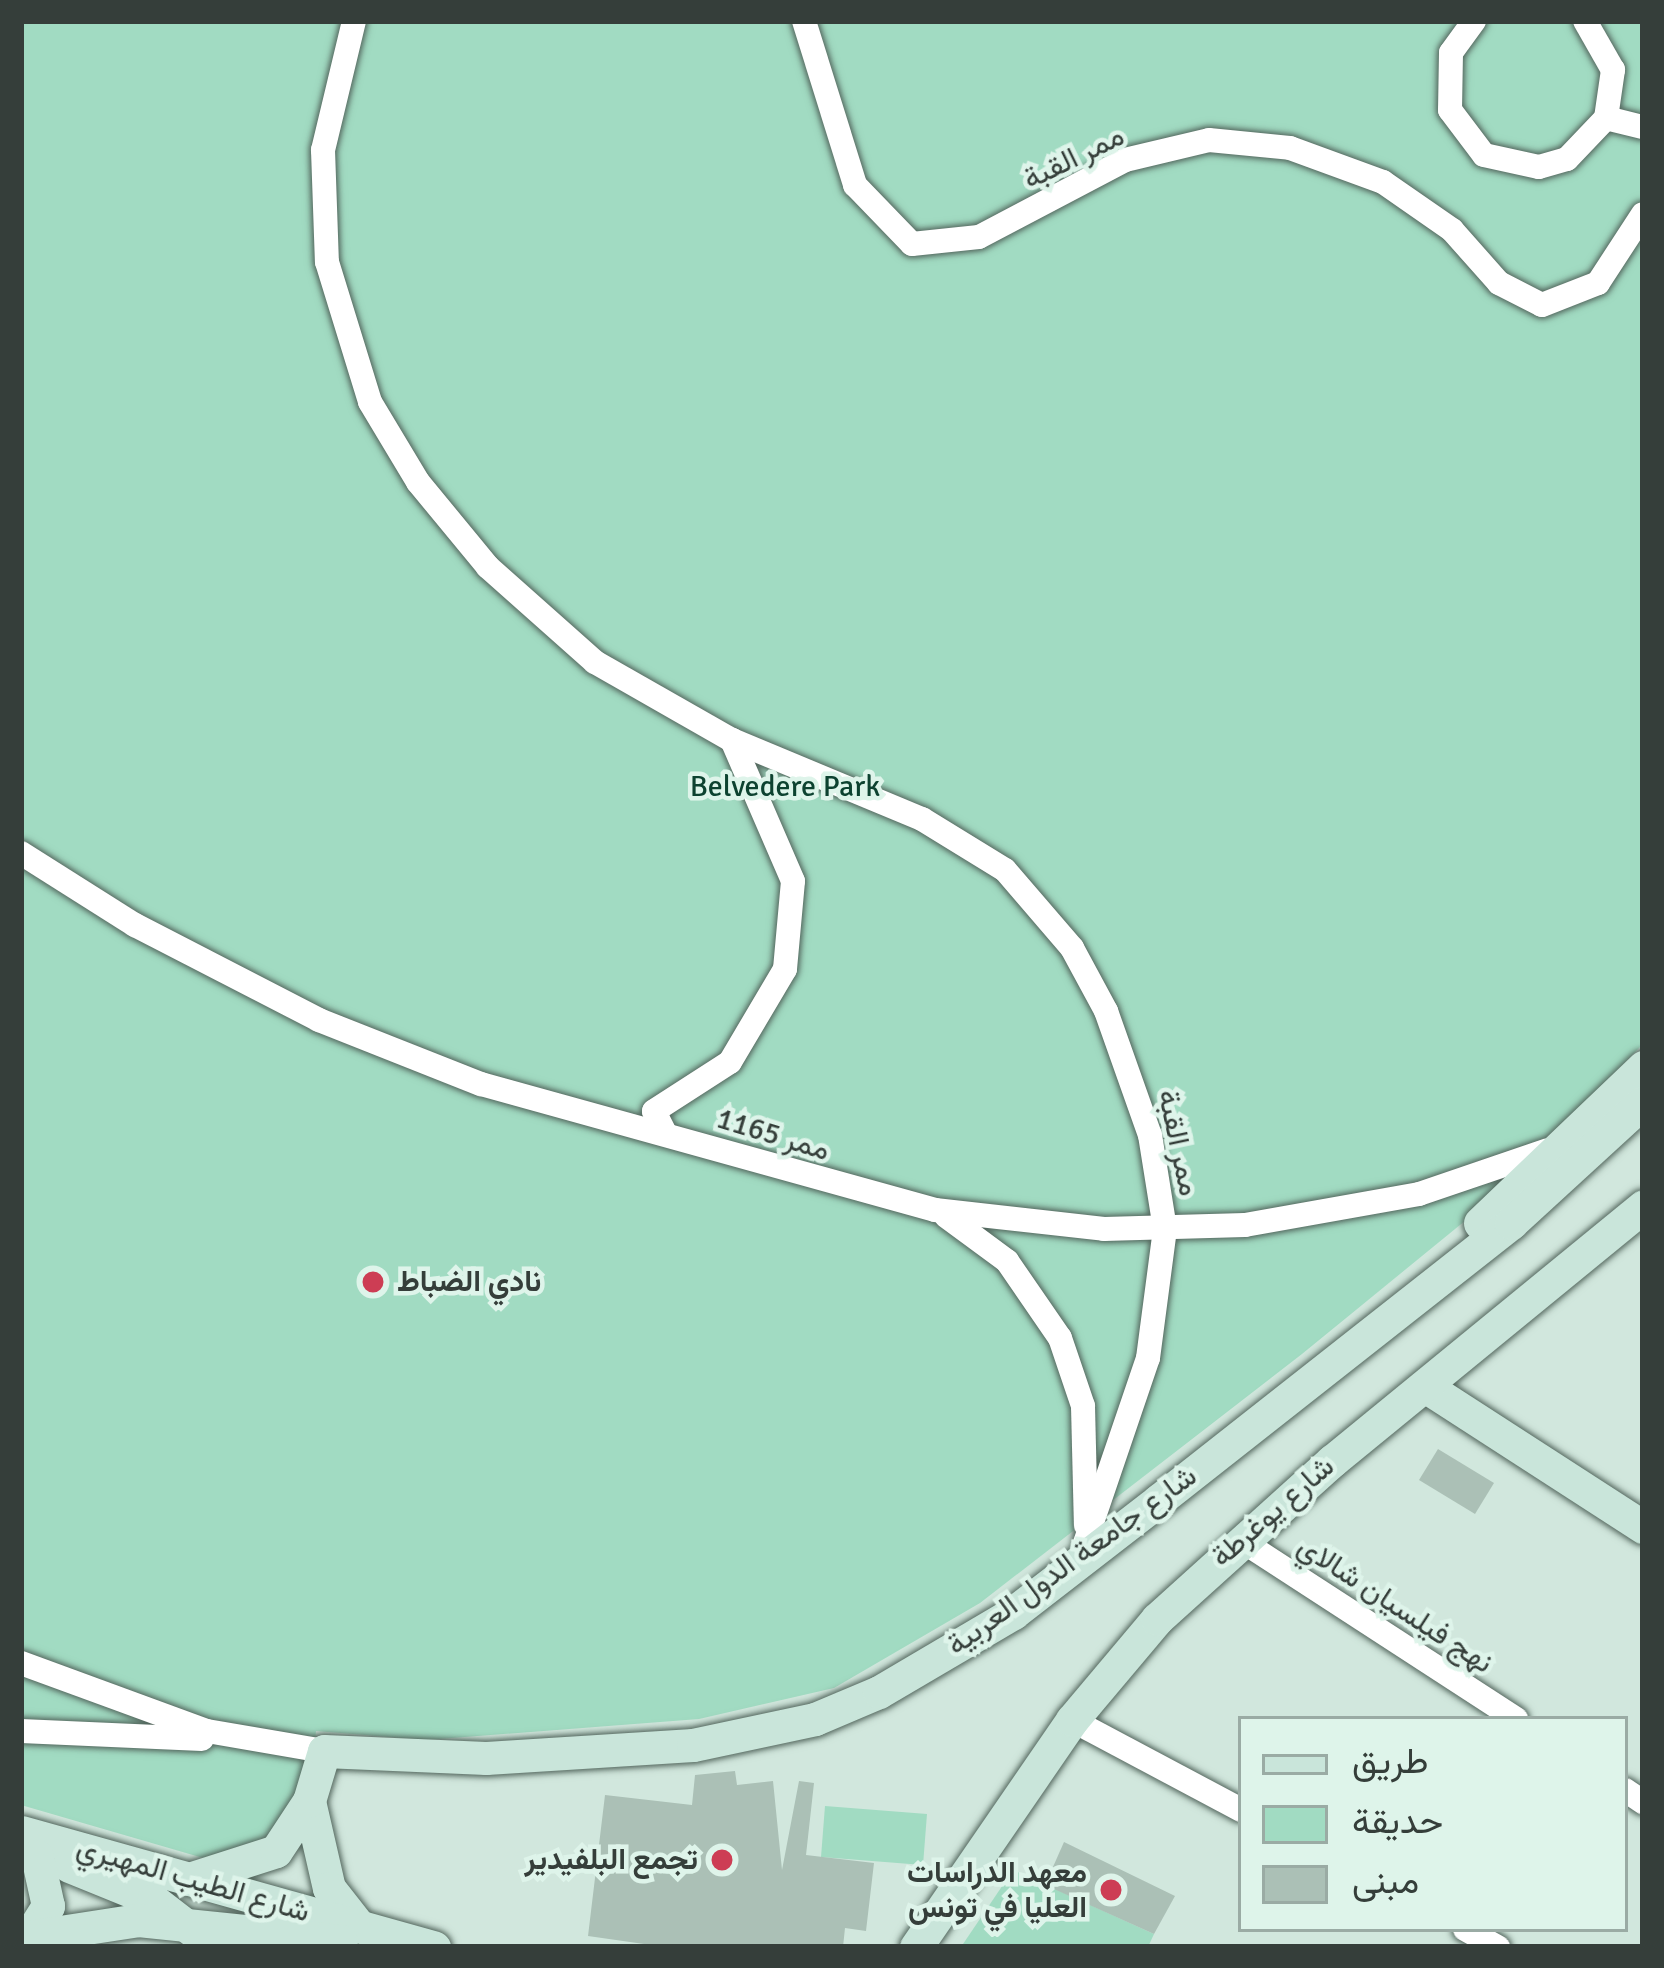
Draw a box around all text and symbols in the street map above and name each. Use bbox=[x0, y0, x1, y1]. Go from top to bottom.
street label: ممر القبة bbox=[1018, 118, 1130, 198]
park label: Belvedere Park bbox=[690, 769, 880, 805]
street label: ممر القبة bbox=[1149, 1087, 1207, 1199]
street label: ممر 1165 bbox=[712, 1101, 834, 1169]
place label: نادي الضباط bbox=[397, 1264, 541, 1300]
marker: نادي الضباط bbox=[360, 1269, 386, 1295]
street label: شارع يوغرطة bbox=[1204, 1449, 1342, 1575]
street label: شارع جامعة الدول العربية bbox=[940, 1458, 1204, 1664]
street label: نهج فيلسيان شالاي bbox=[1291, 1528, 1499, 1682]
legend bbox=[1238, 1716, 1628, 1932]
text: طريق bbox=[1352, 1739, 1428, 1784]
text: حديقة bbox=[1352, 1799, 1443, 1844]
street label: شارع الطيب المهيري bbox=[72, 1830, 314, 1930]
place label: تجمع البلفيدير bbox=[525, 1842, 698, 1878]
marker: تجمع البلفيدير bbox=[709, 1847, 735, 1873]
place label: معهد الدراسات العليا في تونس bbox=[907, 1855, 1087, 1926]
text: مبنى bbox=[1352, 1859, 1419, 1904]
marker: معهد الدراسات العليا في تونس bbox=[1098, 1877, 1124, 1903]

